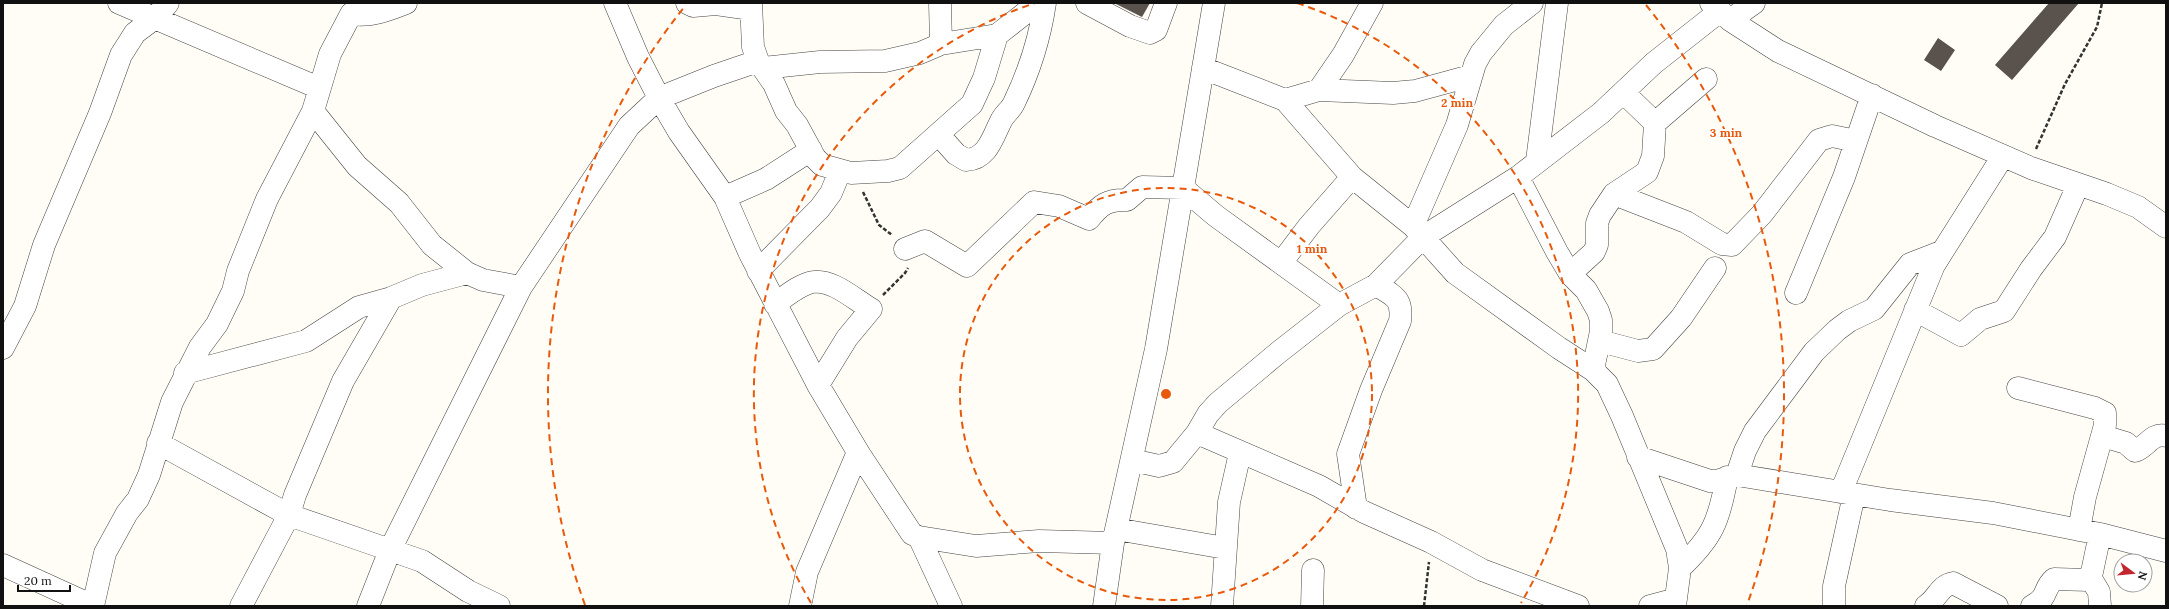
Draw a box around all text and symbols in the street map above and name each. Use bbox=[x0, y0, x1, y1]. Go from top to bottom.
text: 2 min bbox=[1441, 95, 1473, 110]
text: 3 min bbox=[1710, 125, 1743, 140]
text: 1 min bbox=[1297, 241, 1328, 256]
centre of rings bbox=[1159, 387, 1173, 401]
north arrow bbox=[2113, 553, 2153, 593]
scale bar bbox=[18, 567, 70, 593]
text: N bbox=[2135, 570, 2151, 582]
text: 20 m bbox=[24, 573, 52, 588]

